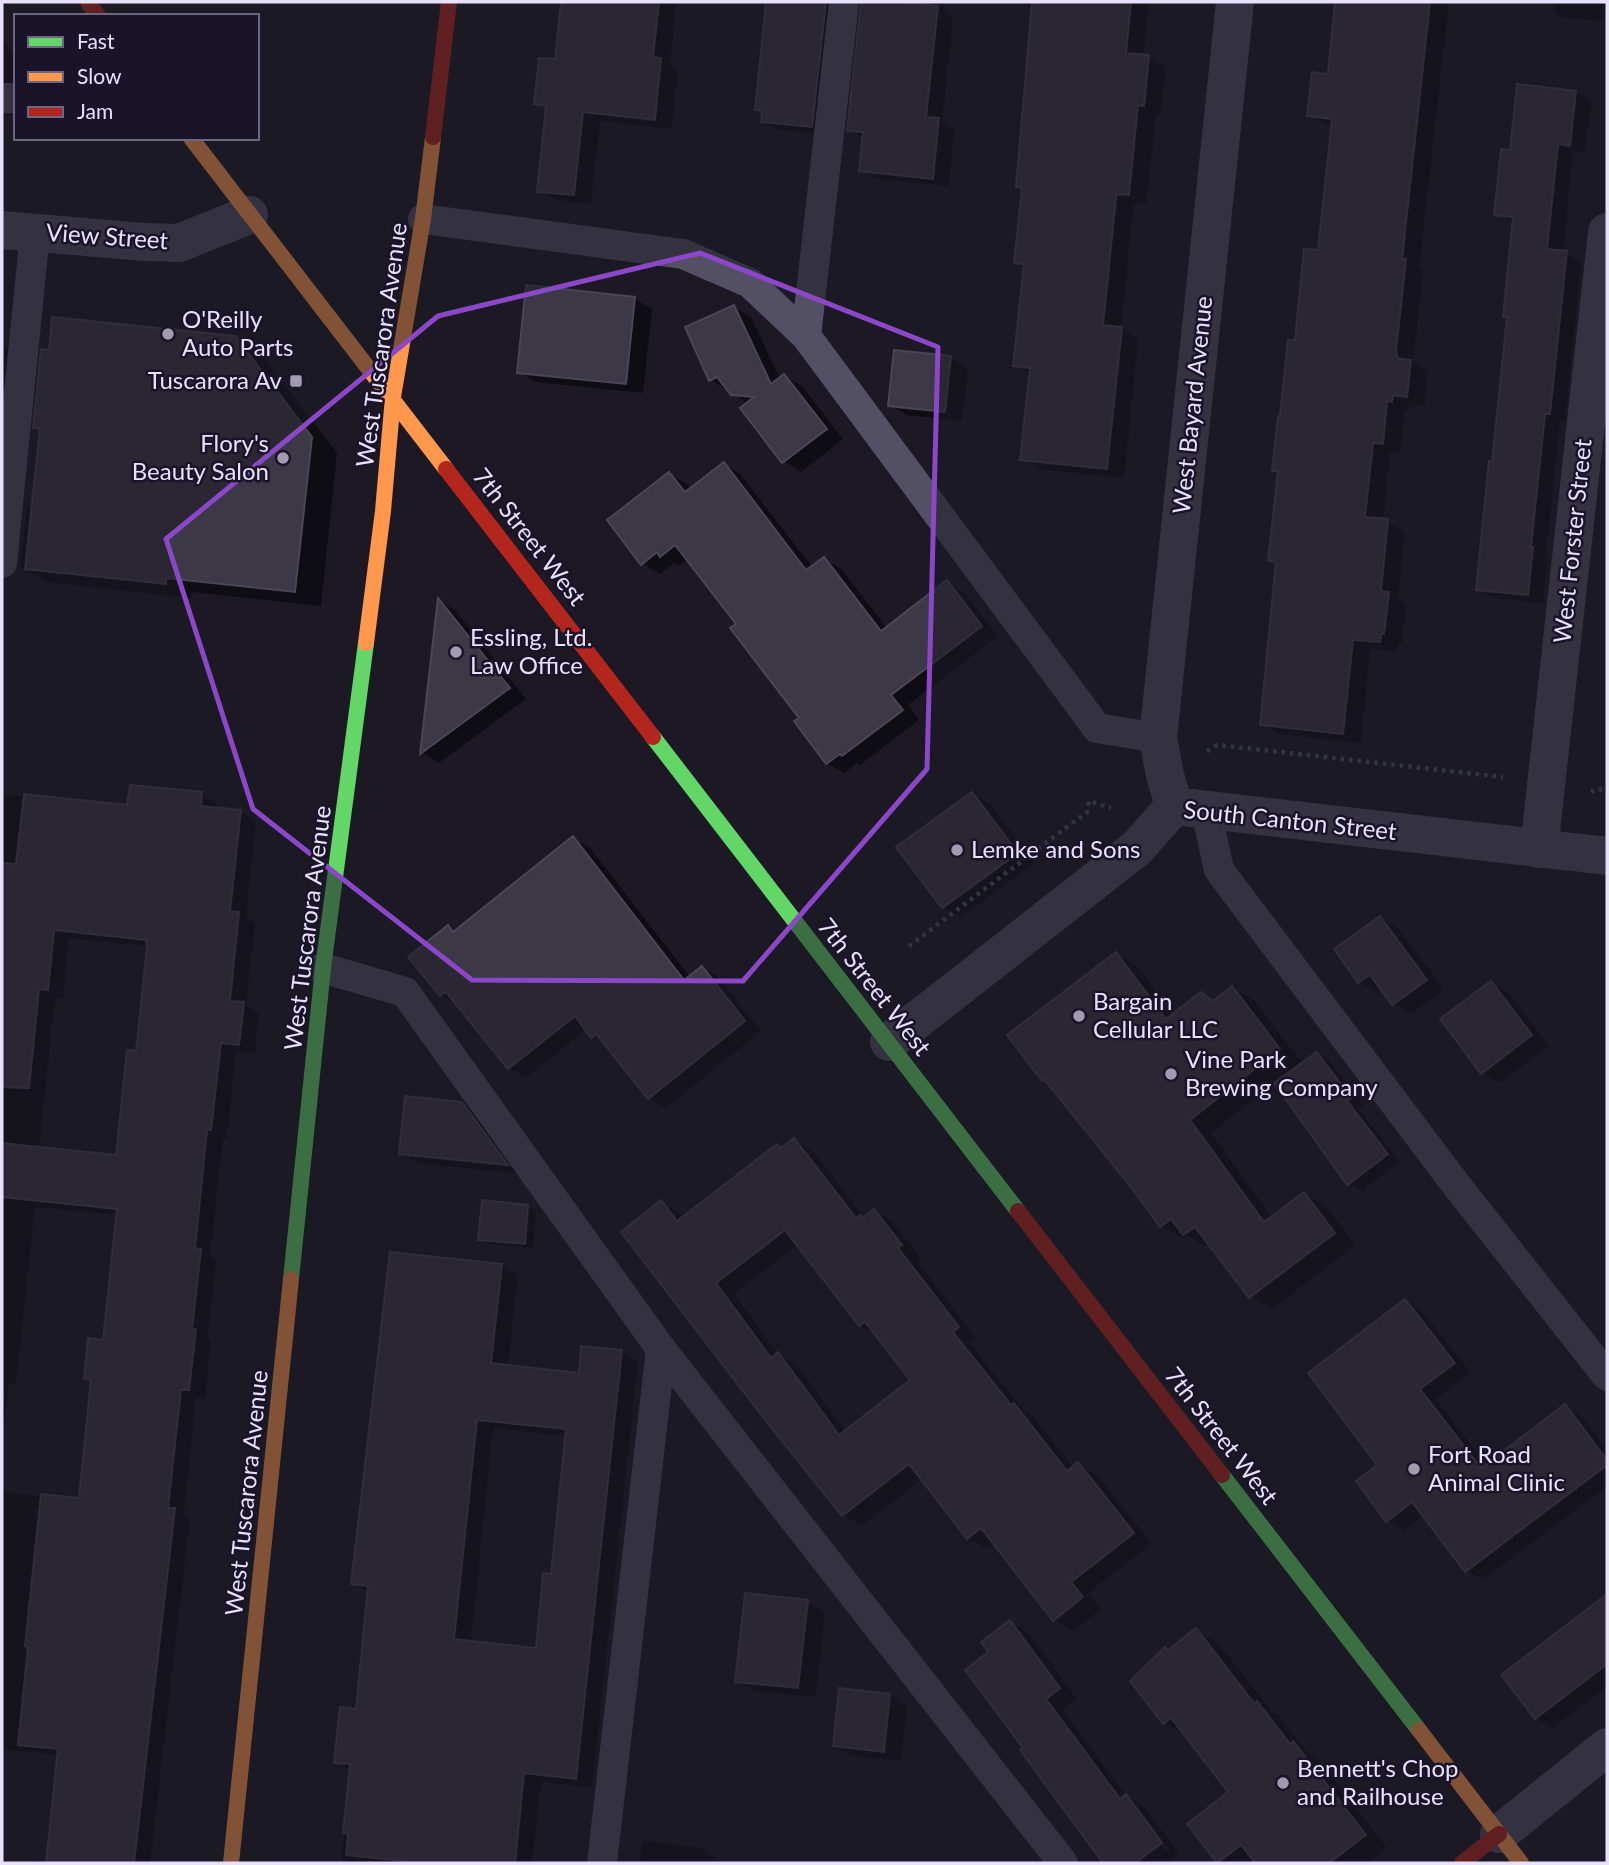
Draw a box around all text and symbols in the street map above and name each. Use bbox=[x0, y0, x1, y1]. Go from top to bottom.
legend bbox=[14, 14, 259, 140]
text: Fast bbox=[77, 28, 115, 53]
text: Slow bbox=[77, 63, 122, 88]
text: Jam bbox=[77, 98, 113, 123]
street label: View Street bbox=[45, 217, 169, 254]
street label: West Tuscarora Avenue bbox=[349, 221, 412, 469]
street label: West Bayard Avenue bbox=[1166, 295, 1217, 515]
place label: O'Reilly Auto Parts bbox=[182, 304, 293, 361]
marker: O'Reilly Auto Parts bbox=[160, 326, 176, 342]
place label: Tuscarora Av bbox=[148, 365, 283, 394]
marker: Tuscarora Av bbox=[288, 373, 304, 389]
place label: Flory's Beauty Salon bbox=[132, 428, 269, 485]
street label: West Forster Street bbox=[1546, 437, 1597, 644]
marker: Flory's Beauty Salon bbox=[275, 450, 291, 466]
street label: 7th Street West bbox=[468, 462, 593, 611]
place label: Essling, Ltd. Law Office bbox=[470, 622, 592, 679]
marker: Essling, Ltd. Law Office bbox=[448, 644, 464, 660]
street label: South Canton Street bbox=[1182, 794, 1399, 845]
street label: West Tuscarora Avenue bbox=[277, 804, 336, 1052]
place label: Lemke and Sons bbox=[971, 834, 1140, 863]
marker: Lemke and Sons bbox=[949, 842, 965, 858]
street label: 7th Street West bbox=[813, 912, 938, 1061]
place label: Bargain Cellular LLC bbox=[1093, 986, 1218, 1043]
marker: Bargain Cellular LLC bbox=[1071, 1008, 1087, 1024]
place label: Vine Park Brewing Company bbox=[1185, 1044, 1378, 1101]
marker: Vine Park Brewing Company bbox=[1163, 1066, 1179, 1082]
street label: 7th Street West bbox=[1160, 1361, 1285, 1510]
street label: West Tuscarora Avenue bbox=[218, 1369, 273, 1617]
place label: Fort Road Animal Clinic bbox=[1428, 1439, 1565, 1496]
marker: Fort Road Animal Clinic bbox=[1406, 1461, 1422, 1477]
place label: Bennett's Chop and Railhouse bbox=[1297, 1753, 1459, 1810]
marker: Bennett's Chop and Railhouse bbox=[1275, 1775, 1291, 1791]

